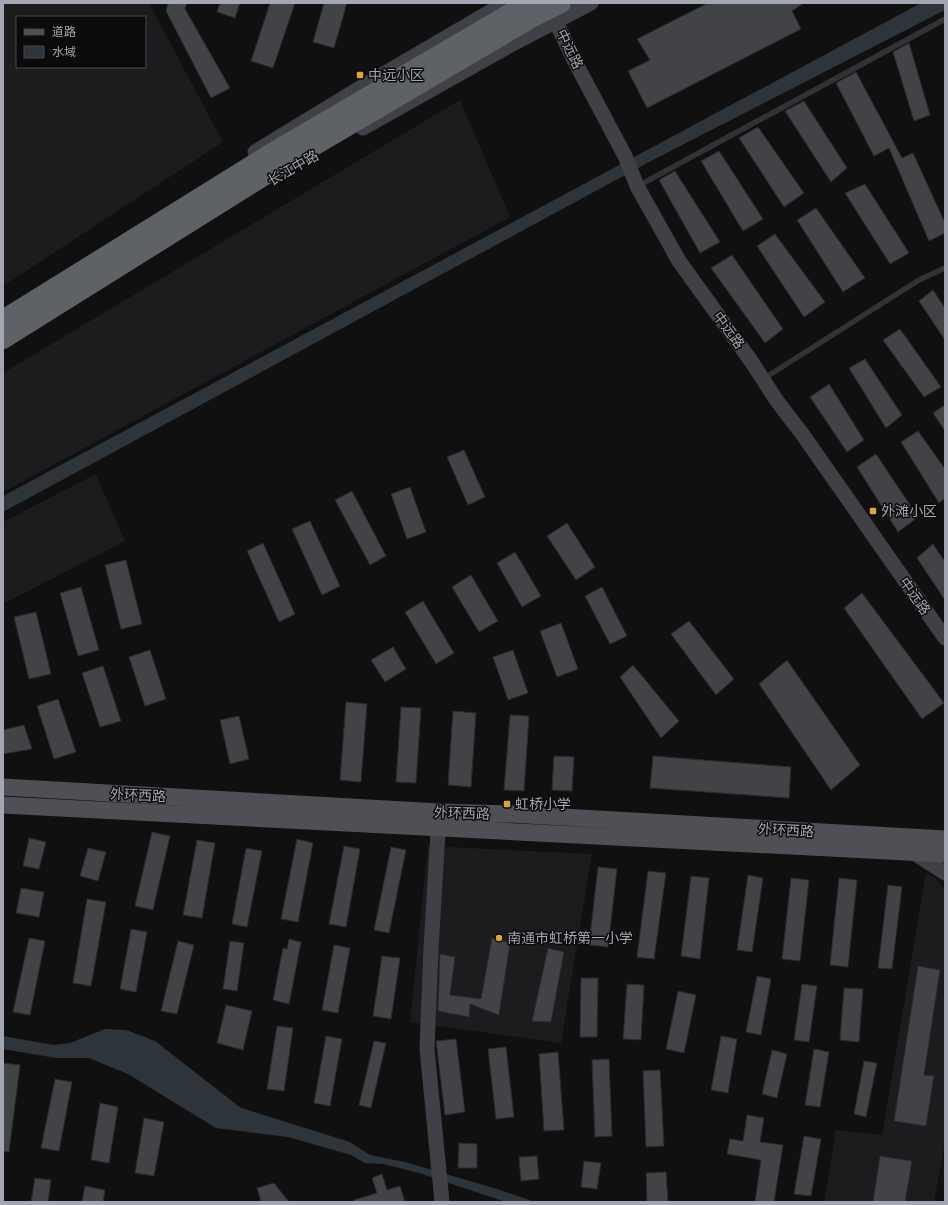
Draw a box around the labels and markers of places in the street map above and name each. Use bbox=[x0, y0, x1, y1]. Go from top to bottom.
place label: 中远小区 bbox=[368, 67, 424, 83]
marker: 中远小区 bbox=[355, 70, 365, 80]
place label: 外滩小区 bbox=[881, 503, 937, 519]
marker: 外滩小区 bbox=[868, 506, 878, 516]
place label: 虹桥小学 bbox=[515, 796, 571, 812]
marker: 虹桥小学 bbox=[502, 799, 512, 809]
place label: 南通市虹桥第一小学 bbox=[507, 930, 633, 946]
marker: 南通市虹桥第一小学 bbox=[494, 933, 504, 943]

